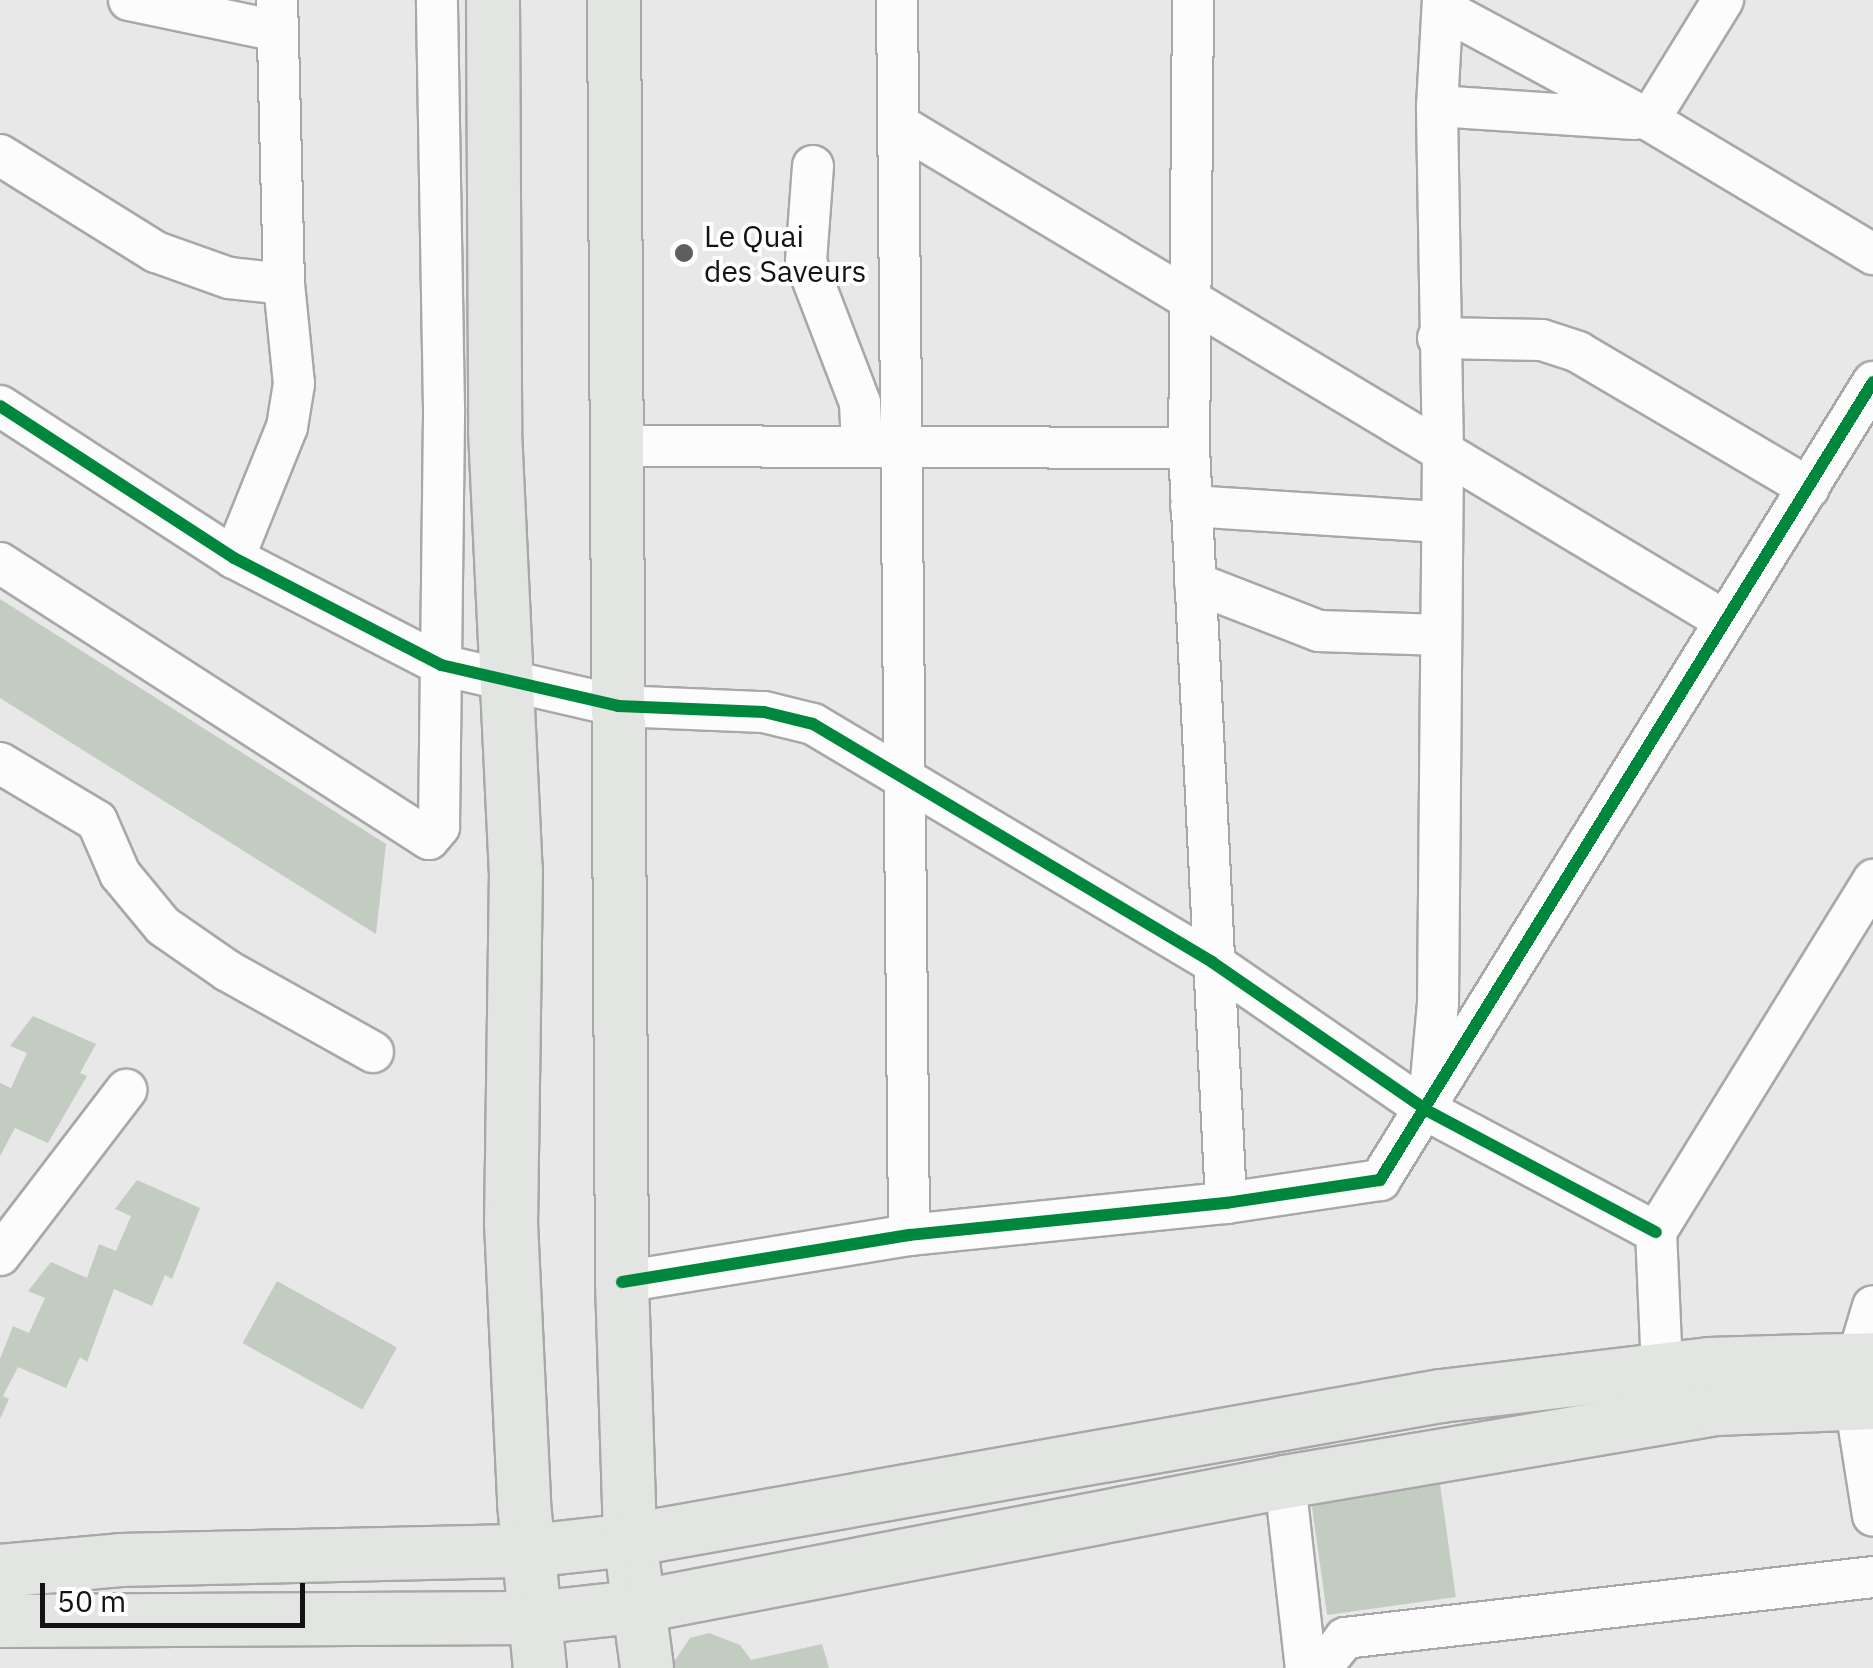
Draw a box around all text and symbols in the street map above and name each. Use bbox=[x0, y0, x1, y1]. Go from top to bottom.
place label: Le Quai des Saveurs bbox=[704, 218, 866, 288]
marker: Le Quai des Saveurs bbox=[673, 242, 695, 264]
scale bar bbox=[45, 1563, 310, 1625]
text: 50 m bbox=[57, 1581, 126, 1620]

